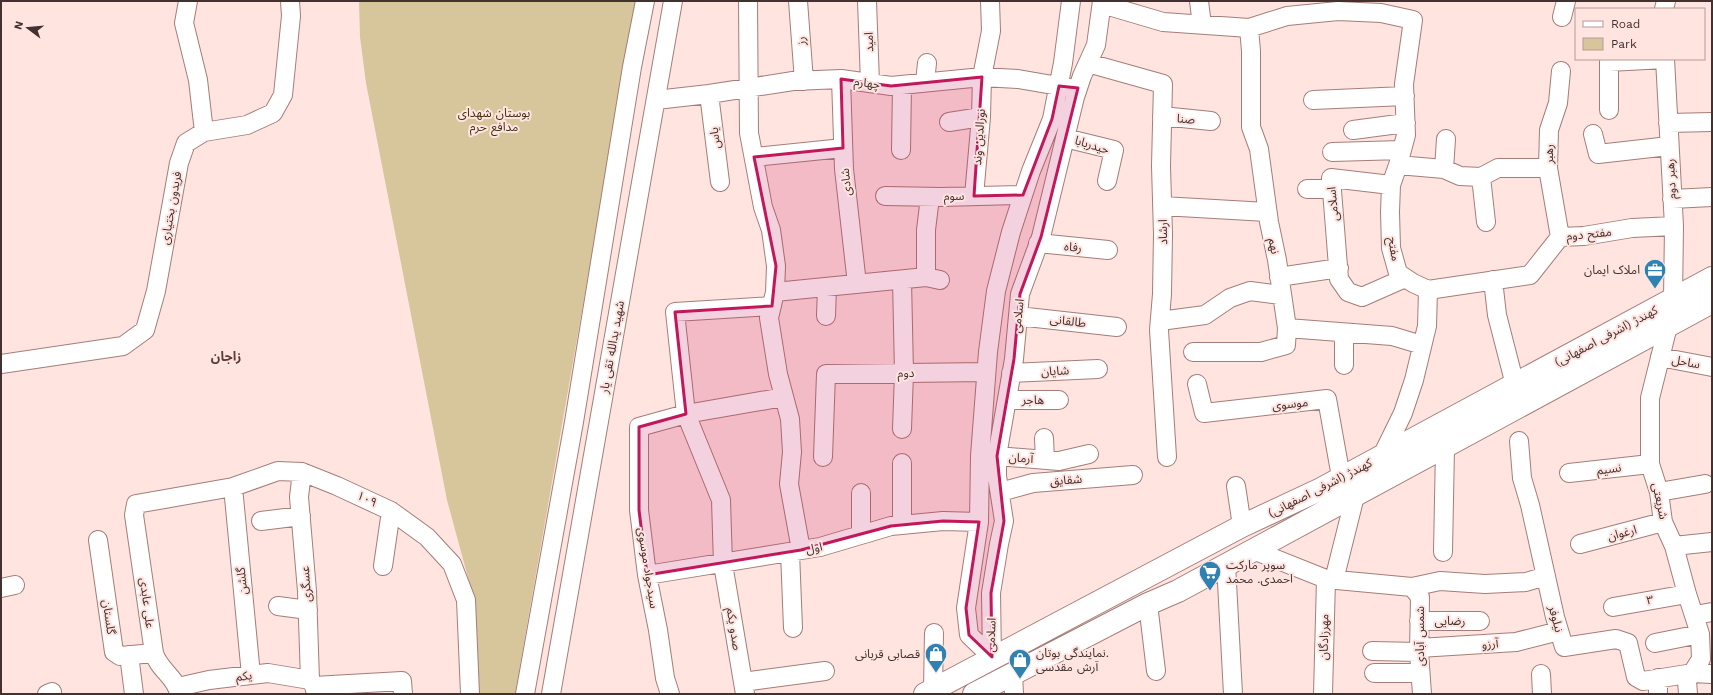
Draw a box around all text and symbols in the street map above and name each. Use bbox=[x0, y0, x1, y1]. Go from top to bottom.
north arrow bbox=[8, 8, 48, 48]
legend bbox=[1575, 8, 1705, 60]
text: Road bbox=[1611, 17, 1640, 31]
text: N bbox=[11, 20, 26, 31]
street label: امید bbox=[862, 32, 876, 52]
street label: رز bbox=[794, 36, 808, 47]
text: Park bbox=[1611, 37, 1637, 51]
street label: چهارم bbox=[853, 74, 881, 94]
park label: بوستان شهدای مدافع حرم bbox=[458, 106, 530, 136]
street label: نورالدین وند bbox=[970, 108, 988, 166]
street label: صنا bbox=[1176, 111, 1196, 127]
street label: یاس bbox=[707, 126, 723, 150]
street label: حیدربابا bbox=[1073, 133, 1111, 157]
street label: رهبر bbox=[1542, 144, 1556, 165]
street label: رهبر دوم bbox=[1663, 158, 1681, 200]
street label: شادی bbox=[838, 168, 854, 196]
street label: فریدون بختیاری bbox=[158, 170, 184, 246]
street label: اسلامی bbox=[1324, 186, 1342, 222]
street label: سوم bbox=[943, 189, 965, 205]
street label: ارشاد bbox=[1156, 219, 1170, 245]
street label: مفتح دوم bbox=[1566, 225, 1613, 245]
street label: مفتح bbox=[1383, 236, 1403, 263]
street label: نهم bbox=[1264, 237, 1283, 256]
street label: رفاه bbox=[1064, 239, 1082, 255]
office icon: املاک ایمان bbox=[1642, 257, 1668, 290]
place label: املاک ایمان bbox=[1584, 263, 1640, 277]
street label: اسلامی bbox=[1009, 298, 1027, 334]
street label: شهید یدالله تقی یار bbox=[597, 300, 627, 395]
street label: کهندژ (اشرفی اصفهانی) bbox=[1552, 302, 1661, 369]
street label: طالقانی bbox=[1049, 312, 1087, 330]
district label: زاجان bbox=[211, 349, 241, 364]
street label: ساحل bbox=[1671, 352, 1701, 372]
street label: شایان bbox=[1041, 363, 1069, 379]
street label: دوم bbox=[897, 366, 915, 382]
street label: هاجر bbox=[1021, 393, 1044, 407]
street label: موسوی bbox=[1271, 395, 1309, 413]
street label: آرمان bbox=[1008, 450, 1034, 466]
street label: کهندژ (اشرفی اصفهانی) bbox=[1266, 455, 1375, 520]
street label: نسیم bbox=[1596, 461, 1622, 479]
street label: شقایق bbox=[1049, 472, 1083, 489]
street label: شریعتی bbox=[1649, 481, 1671, 521]
street label: ۱۰۹ bbox=[355, 488, 379, 510]
street label: ارغوان bbox=[1606, 522, 1638, 544]
street label: سیدجواد موسوی bbox=[635, 526, 661, 610]
street label: اول bbox=[804, 539, 824, 557]
place label: سوپر مارکت احمدی. محمد bbox=[1226, 558, 1293, 586]
supermarket icon: سوپر مارکت احمدی. محمد bbox=[1197, 559, 1223, 592]
street label: عسگری bbox=[298, 565, 314, 603]
street label: گلشن bbox=[233, 566, 250, 595]
street label: علی عابدی bbox=[137, 577, 157, 629]
street label: ۳ bbox=[1645, 592, 1655, 607]
street label: گلستان bbox=[100, 599, 119, 636]
street label: نیلوفر bbox=[1545, 603, 1566, 634]
street label: شمس آبادی bbox=[1413, 606, 1427, 666]
street label: صدو یکم bbox=[722, 607, 744, 652]
street label: مهرزادگان bbox=[1317, 614, 1331, 660]
street label: رضایی bbox=[1435, 614, 1465, 628]
street label: اسلامی bbox=[983, 617, 999, 653]
street label: آرزو bbox=[1481, 636, 1500, 652]
shop icon: قصابی قربانی bbox=[923, 641, 949, 674]
place label: نمایندگی بوتان. آرش مقدسی bbox=[1036, 646, 1109, 674]
place label: قصابی قربانی bbox=[855, 647, 920, 661]
shop icon: نمایندگی بوتان. آرش مقدسی bbox=[1007, 647, 1033, 680]
street label: یکم bbox=[235, 668, 253, 686]

